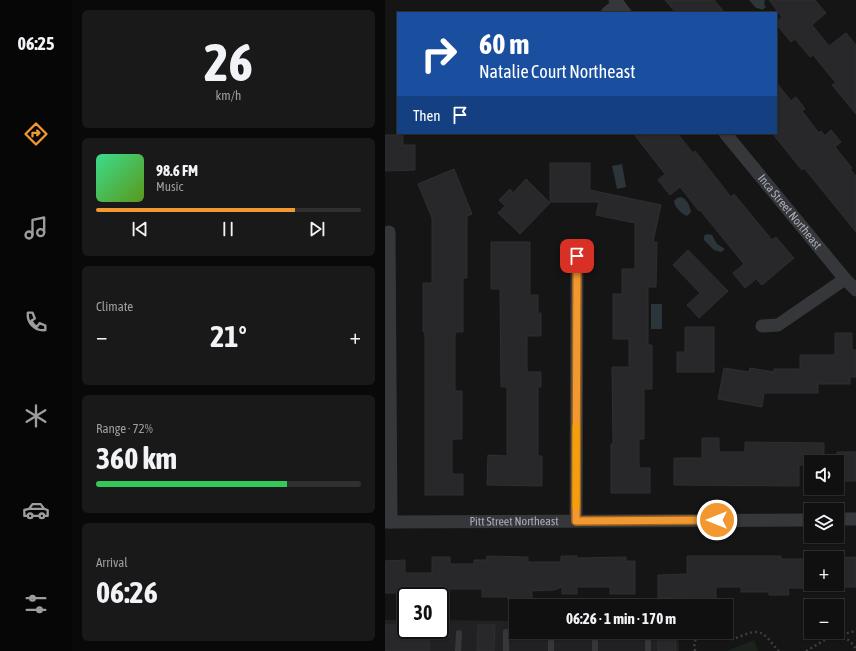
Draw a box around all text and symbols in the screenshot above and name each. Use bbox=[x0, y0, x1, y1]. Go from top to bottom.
icon: right bbox=[413, 28, 465, 80]
text: 60 m bbox=[479, 28, 529, 60]
text: 26 bbox=[204, 32, 253, 92]
text: 06:25 bbox=[17, 33, 55, 54]
text: Natalie Court Northeast bbox=[479, 61, 635, 82]
text: km/h bbox=[216, 88, 241, 103]
icon: arrive bbox=[449, 104, 471, 126]
text: Then bbox=[413, 107, 441, 124]
icon: directions bbox=[22, 120, 50, 148]
text: 98.6 FM bbox=[156, 162, 198, 179]
street label: Inca Street Northeast bbox=[755, 171, 825, 253]
text: Music bbox=[156, 179, 183, 194]
icon: music bbox=[22, 214, 50, 242]
icon: previous bbox=[129, 218, 151, 240]
icon: pause bbox=[217, 218, 239, 240]
icon: next bbox=[306, 218, 328, 240]
pin bbox=[560, 239, 594, 273]
icon: arrive bbox=[566, 245, 588, 267]
text: Climate bbox=[96, 299, 133, 314]
icon: phone bbox=[22, 308, 50, 336]
text: 21° bbox=[210, 319, 247, 353]
text: − bbox=[96, 323, 107, 349]
text: + bbox=[350, 323, 361, 349]
icon: climate bbox=[22, 402, 50, 430]
text: Range · 72% bbox=[96, 421, 153, 436]
text: 360 km bbox=[96, 441, 177, 475]
map controls bbox=[804, 455, 844, 639]
button: sound bbox=[804, 455, 844, 495]
icon: car bbox=[22, 496, 50, 524]
position arrow bbox=[696, 499, 738, 541]
button: layers bbox=[804, 503, 844, 543]
street label: Pitt Street Northeast bbox=[469, 514, 559, 529]
button: + bbox=[804, 551, 844, 591]
text: Arrival bbox=[96, 555, 128, 570]
text: 06:26 bbox=[96, 575, 158, 609]
speed limit sign: 30 bbox=[397, 587, 449, 639]
icon: filters bbox=[22, 590, 50, 618]
button: − bbox=[804, 599, 844, 639]
text: 06:26 · 1 min · 170 m bbox=[566, 610, 676, 627]

